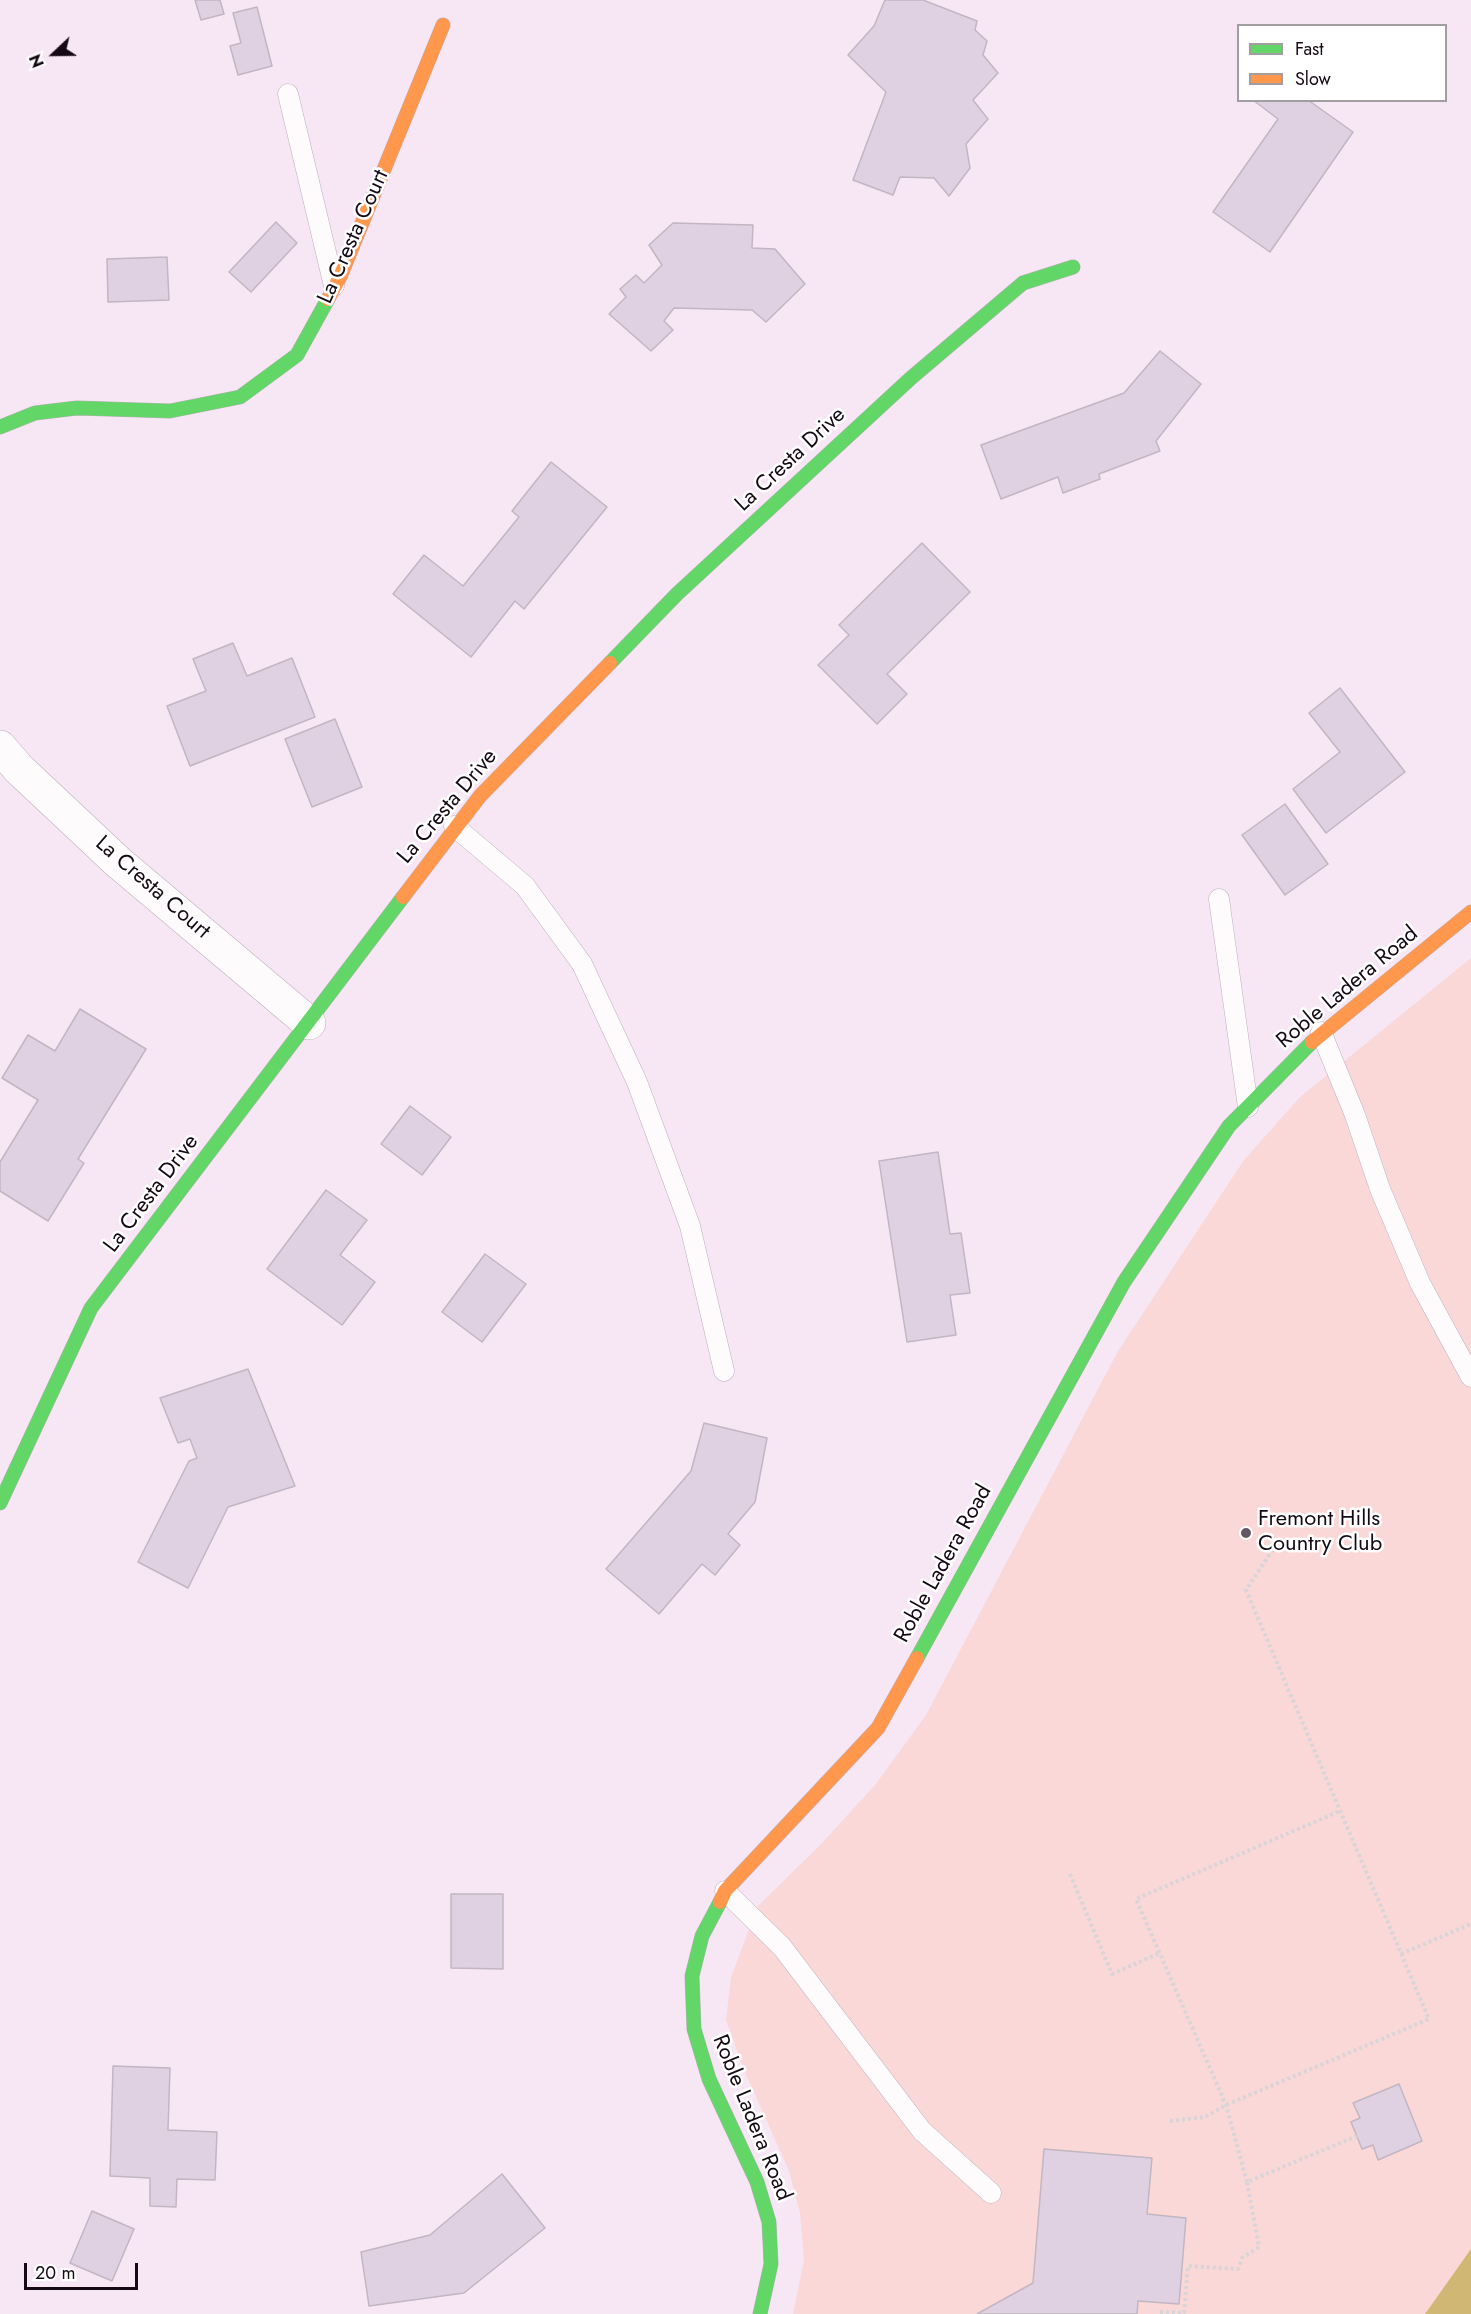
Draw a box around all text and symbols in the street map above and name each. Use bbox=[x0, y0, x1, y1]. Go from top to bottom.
north arrow bbox=[24, 24, 84, 84]
legend bbox=[1237, 24, 1447, 102]
text: Fast bbox=[1295, 36, 1324, 62]
text: N bbox=[24, 51, 50, 71]
text: Slow bbox=[1295, 66, 1331, 92]
street label: La Cresta Court bbox=[313, 166, 395, 308]
street label: La Cresta Drive bbox=[730, 402, 852, 518]
street label: La Cresta Drive bbox=[393, 745, 503, 869]
street label: La Cresta Court bbox=[89, 831, 215, 945]
street label: Roble Ladera Road bbox=[1272, 921, 1424, 1055]
street label: La Cresta Drive bbox=[99, 1130, 205, 1258]
street label: Roble Ladera Road bbox=[890, 1480, 998, 1648]
place label: Fremont Hills Country Club bbox=[1258, 1507, 1382, 1558]
marker: Fremont Hills Country Club bbox=[1239, 1526, 1253, 1540]
street label: Roble Ladera Road bbox=[706, 2031, 796, 2205]
scale bar bbox=[27, 2251, 141, 2289]
text: 20 m bbox=[35, 2260, 75, 2286]

